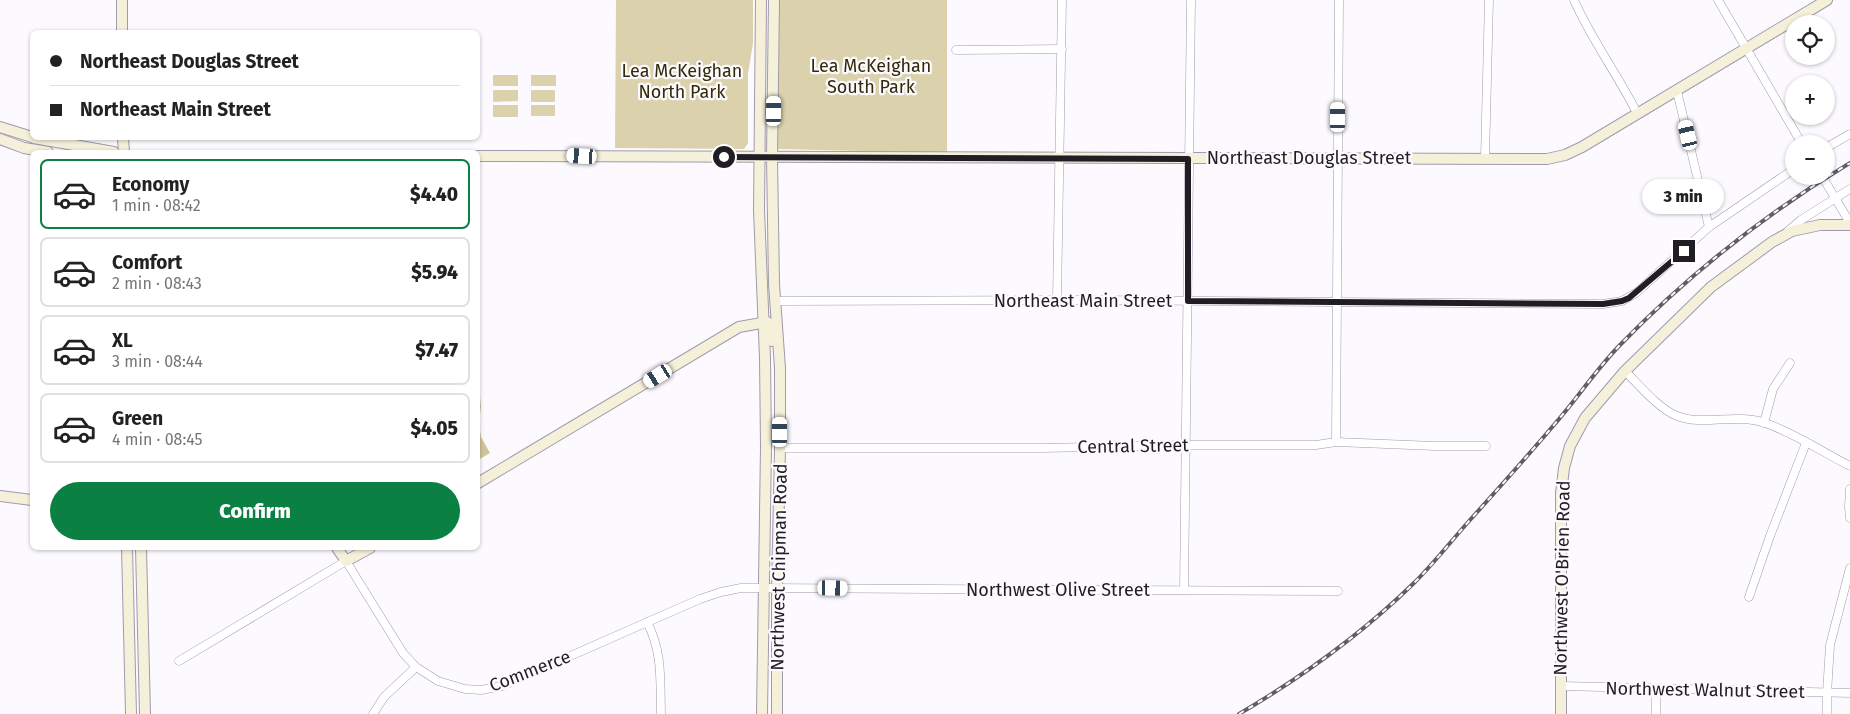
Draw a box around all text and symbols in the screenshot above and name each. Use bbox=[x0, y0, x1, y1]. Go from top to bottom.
map controls bbox=[1785, 15, 1835, 185]
button: locate bbox=[1785, 15, 1835, 65]
text: Northeast Douglas Street bbox=[80, 50, 299, 73]
park label: Lea McKeighan South Park bbox=[811, 55, 931, 98]
park label: Lea McKeighan North Park bbox=[622, 60, 742, 103]
button: + bbox=[1785, 75, 1835, 125]
car bbox=[766, 96, 781, 126]
text: Northeast Main Street bbox=[80, 98, 271, 121]
car bbox=[1330, 102, 1345, 132]
car bbox=[1677, 119, 1698, 151]
button: − bbox=[1785, 135, 1835, 185]
route start bbox=[713, 146, 735, 168]
street label: Northeast Douglas Street bbox=[1207, 147, 1412, 169]
car bbox=[566, 148, 597, 164]
icon: car bbox=[52, 172, 97, 217]
text: Economy bbox=[112, 173, 189, 196]
callout: 3 min bbox=[1643, 178, 1725, 214]
text: $4.40 bbox=[410, 183, 458, 206]
text: 3 min bbox=[1663, 187, 1703, 206]
text: 1 min · 08:42 bbox=[112, 196, 201, 215]
route end bbox=[1673, 240, 1695, 262]
icon: car bbox=[52, 250, 97, 295]
text: Comfort bbox=[112, 251, 182, 274]
text: $5.94 bbox=[411, 261, 458, 284]
text: 2 min · 08:43 bbox=[112, 274, 202, 293]
street label: Northeast Main Street bbox=[994, 290, 1173, 312]
icon: car bbox=[52, 328, 97, 373]
text: XL bbox=[112, 329, 133, 352]
text: $7.47 bbox=[415, 339, 458, 362]
text: 3 min · 08:44 bbox=[112, 352, 203, 371]
car bbox=[641, 362, 674, 390]
icon: car bbox=[52, 406, 97, 451]
text: Green bbox=[112, 407, 163, 430]
text: $4.05 bbox=[411, 417, 458, 440]
car bbox=[772, 417, 787, 447]
text: 4 min · 08:45 bbox=[112, 430, 203, 449]
street label: Central Street bbox=[1077, 434, 1189, 458]
street label: Northwest Chipman Road bbox=[766, 463, 792, 671]
street label: Northwest O'Brien Road bbox=[1549, 480, 1575, 676]
button: Confirm bbox=[50, 482, 460, 540]
street label: Northwest Olive Street bbox=[966, 579, 1151, 601]
car bbox=[817, 580, 848, 596]
street label: Commerce bbox=[486, 645, 574, 697]
street label: Northwest Walnut Street bbox=[1605, 677, 1805, 703]

